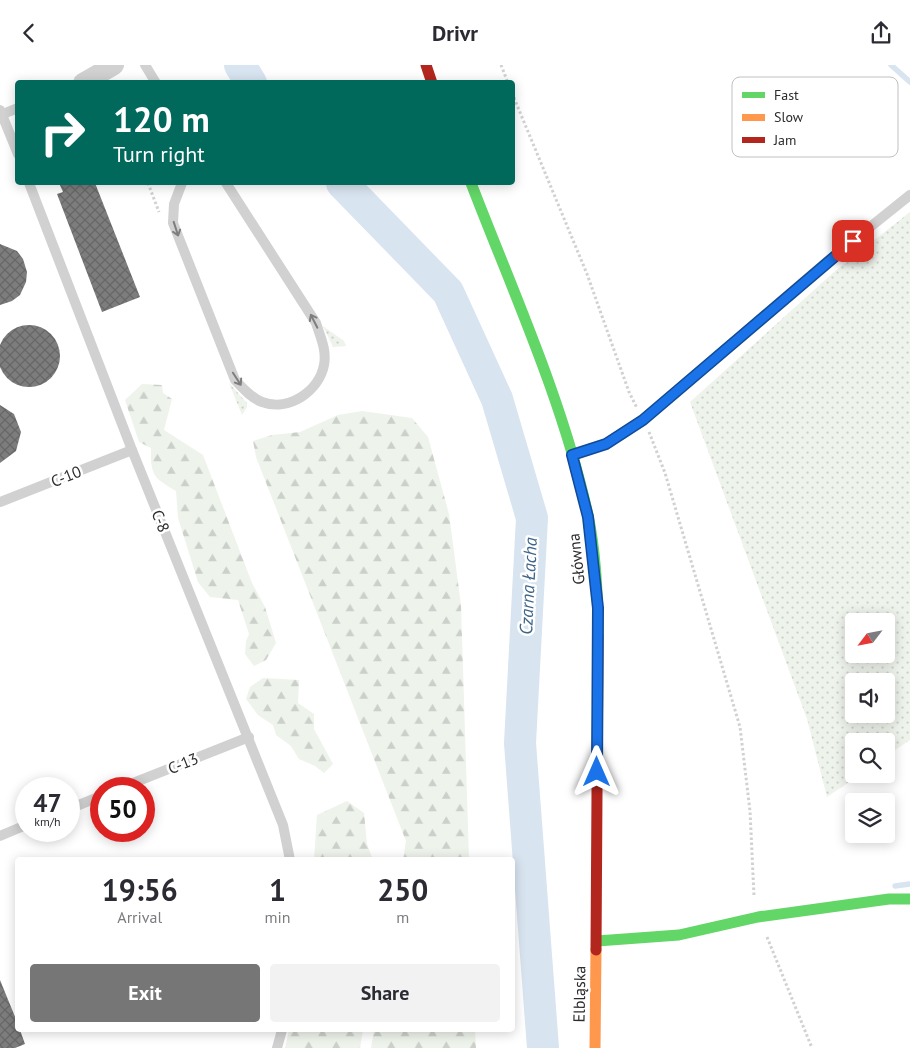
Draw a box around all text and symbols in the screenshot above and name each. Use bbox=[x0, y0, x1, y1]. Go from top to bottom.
icon: back bbox=[15, 19, 43, 47]
text: Drivr bbox=[432, 19, 478, 47]
icon: share bbox=[867, 19, 895, 47]
legend bbox=[732, 77, 898, 157]
text: Fast bbox=[774, 86, 799, 104]
text: 120 m bbox=[113, 96, 210, 142]
icon: right bbox=[30, 100, 95, 165]
text: Slow bbox=[774, 108, 804, 126]
text: Jam bbox=[773, 131, 796, 149]
text: Turn right bbox=[113, 140, 205, 168]
pin bbox=[832, 220, 874, 262]
one-way arrow bbox=[172, 221, 181, 236]
icon: arrive bbox=[839, 227, 867, 255]
one-way arrow bbox=[309, 314, 319, 329]
one-way arrow bbox=[232, 372, 242, 386]
street label: C-10 bbox=[48, 461, 84, 491]
street label: C-8 bbox=[148, 507, 174, 535]
street label: Główna bbox=[563, 532, 589, 586]
water label: Czarna Łacha bbox=[514, 537, 542, 635]
north arrow bbox=[845, 613, 895, 663]
map controls bbox=[845, 613, 895, 843]
button: sound bbox=[845, 673, 895, 723]
button: search bbox=[845, 733, 895, 783]
position arrow bbox=[570, 745, 622, 797]
street label: C-13 bbox=[165, 748, 201, 778]
speed limit sign: 50 bbox=[90, 777, 155, 842]
text: 47 bbox=[33, 787, 62, 819]
button: layers bbox=[845, 793, 895, 843]
text: km/h bbox=[34, 814, 61, 829]
text: 19:56 bbox=[102, 870, 178, 909]
text: 1 bbox=[269, 870, 286, 909]
text: 250 bbox=[377, 870, 428, 909]
text: Arrival bbox=[117, 907, 162, 927]
text: min bbox=[265, 907, 291, 927]
text: m bbox=[396, 907, 409, 927]
button: Exit bbox=[30, 964, 260, 1022]
button: Share bbox=[270, 964, 500, 1022]
street label: Elbląska bbox=[569, 965, 589, 1023]

